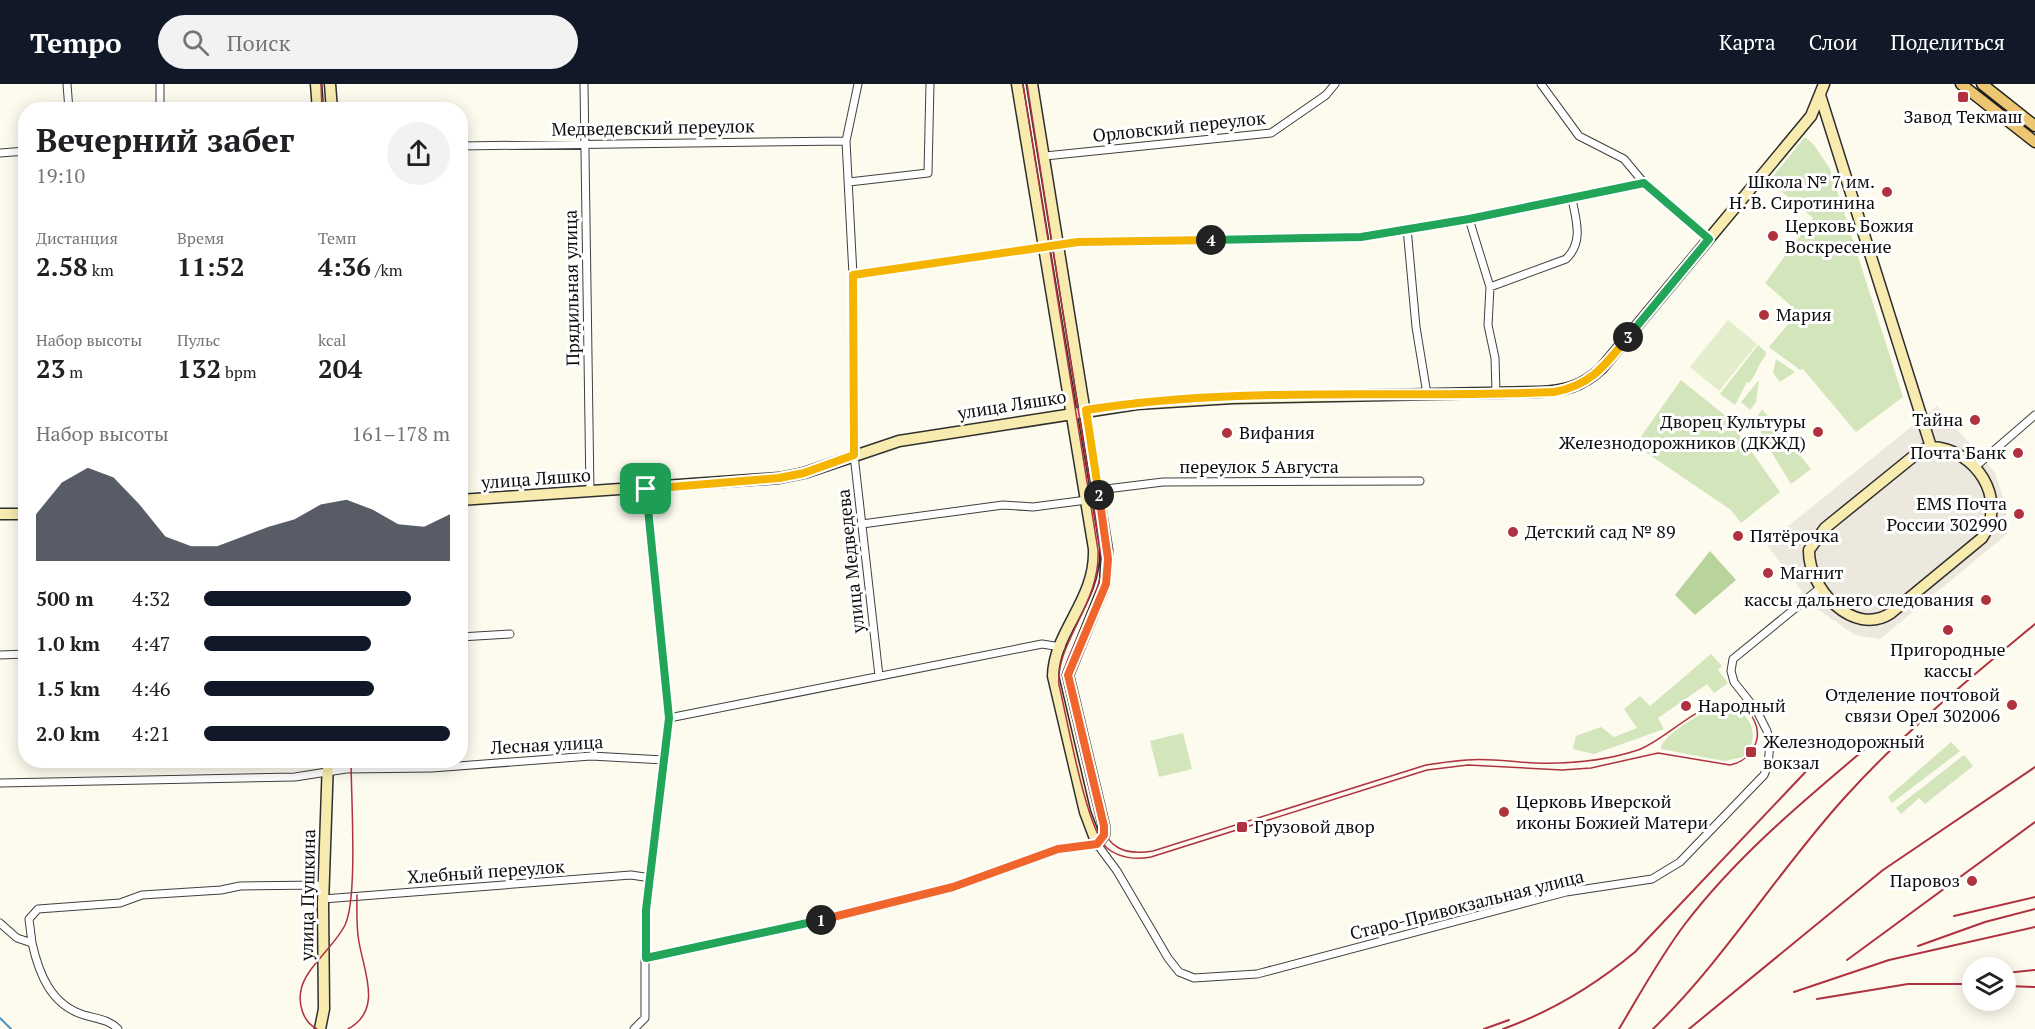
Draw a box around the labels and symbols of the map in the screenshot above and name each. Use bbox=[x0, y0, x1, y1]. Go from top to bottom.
marker: Завод Текмаш bbox=[1956, 90, 1970, 104]
place label: Завод Текмаш bbox=[1904, 104, 2022, 128]
street label: Орловский переулок bbox=[1091, 105, 1267, 147]
street label: Медведевский переулок bbox=[551, 113, 755, 141]
place label: Школа № 7 им. Н. В. Сиротинина bbox=[1729, 169, 1875, 214]
marker: Школа № 7 им. Н. В. Сиротинина bbox=[1880, 185, 1894, 199]
street label: Прядильная улица bbox=[558, 210, 584, 366]
place label: Церковь Божия Воскресение bbox=[1785, 213, 1914, 258]
pin: 4 bbox=[1196, 225, 1226, 255]
marker: Церковь Божия Воскресение bbox=[1766, 229, 1780, 243]
place label: Мария bbox=[1776, 302, 1831, 326]
marker: Мария bbox=[1757, 308, 1771, 322]
pin: 3 bbox=[1613, 322, 1643, 352]
street label: улица Ляшко bbox=[955, 384, 1068, 425]
place label: Тайна bbox=[1912, 407, 1963, 431]
place label: Дворец Культуры Железнодорожников (ДКЖД) bbox=[1559, 409, 1806, 454]
marker: Тайна bbox=[1968, 413, 1982, 427]
place label: Вифания bbox=[1239, 420, 1315, 444]
marker: Дворец Культуры Железнодорожников (ДКЖД) bbox=[1811, 425, 1825, 439]
marker: Вифания bbox=[1220, 426, 1234, 440]
place label: Почта Банк bbox=[1910, 440, 2006, 464]
marker: Почта Банк bbox=[2011, 446, 2025, 460]
street label: переулок 5 Августа bbox=[1179, 454, 1339, 478]
street label: улица Ляшко bbox=[479, 462, 592, 494]
pin bbox=[620, 463, 671, 514]
pin: 2 bbox=[1084, 480, 1114, 510]
street label: улица Медведева bbox=[831, 488, 870, 635]
place label: EMS Почта России 302990 bbox=[1886, 491, 2007, 536]
marker: EMS Почта России 302990 bbox=[2012, 507, 2026, 521]
place label: Детский сад № 89 bbox=[1525, 519, 1676, 543]
place label: Пятёрочка bbox=[1750, 523, 1839, 547]
marker: Детский сад № 89 bbox=[1506, 525, 1520, 539]
marker: Пятёрочка bbox=[1731, 529, 1745, 543]
place label: Магнит bbox=[1780, 560, 1843, 584]
marker: Магнит bbox=[1761, 566, 1775, 580]
place label: кассы дальнего следования bbox=[1744, 587, 1974, 611]
marker: кассы дальнего следования bbox=[1979, 593, 1993, 607]
marker: Пригородные кассы bbox=[1941, 623, 1955, 637]
place label: Пригородные кассы bbox=[1890, 637, 2006, 682]
place label: Отделение почтовой связи Орел 302006 bbox=[1825, 682, 2000, 727]
place label: Народный bbox=[1698, 693, 1786, 717]
marker: Отделение почтовой связи Орел 302006 bbox=[2005, 698, 2019, 712]
marker: Народный bbox=[1679, 699, 1693, 713]
street label: Лесная улица bbox=[489, 729, 604, 759]
place label: Железнодорожный вокзал bbox=[1763, 729, 1925, 774]
marker: Железнодорожный вокзал bbox=[1744, 745, 1758, 759]
place label: Церковь Иверской иконы Божией Матери bbox=[1516, 789, 1708, 834]
marker: Церковь Иверской иконы Божией Матери bbox=[1497, 805, 1511, 819]
place label: Грузовой двор bbox=[1254, 814, 1375, 838]
marker: Грузовой двор bbox=[1235, 820, 1249, 834]
street label: улица Пушкина bbox=[294, 829, 320, 962]
street label: Хлебный переулок bbox=[406, 854, 566, 888]
street label: Старо-Привокзальная улица bbox=[1347, 863, 1586, 945]
place label: Паровоз bbox=[1890, 868, 1960, 892]
marker: Паровоз bbox=[1965, 874, 1979, 888]
pin: 1 bbox=[806, 905, 836, 935]

